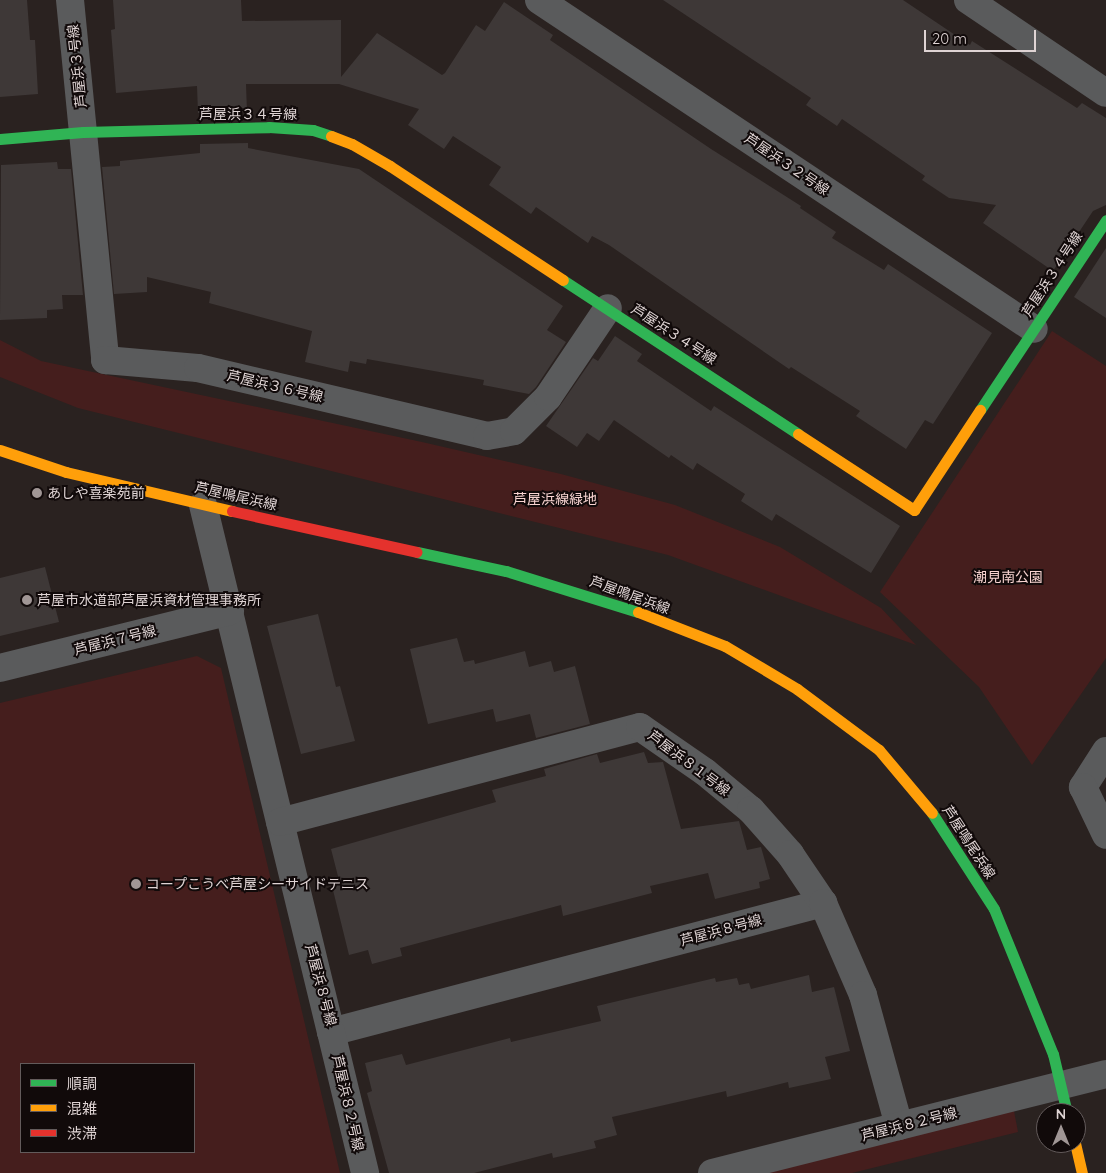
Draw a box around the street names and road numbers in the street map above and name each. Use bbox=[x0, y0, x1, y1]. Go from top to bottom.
street label: 芦屋浜３号線 bbox=[64, 23, 90, 109]
street label: 芦屋浜３４号線 bbox=[199, 106, 297, 122]
street label: 芦屋浜３２号線 bbox=[742, 130, 832, 198]
street label: 芦屋浜３４号線 bbox=[1018, 228, 1086, 320]
street label: 芦屋浜３４号線 bbox=[628, 300, 720, 368]
street label: 芦屋浜３６号線 bbox=[225, 367, 325, 405]
street label: 芦屋鳴尾浜線 bbox=[193, 478, 279, 514]
street label: 芦屋鳴尾浜線 bbox=[588, 573, 672, 617]
street label: 芦屋浜７号線 bbox=[72, 622, 158, 658]
street label: 芦屋浜８１号線 bbox=[645, 727, 733, 799]
street label: 芦屋鳴尾浜線 bbox=[939, 802, 999, 882]
street label: 芦屋浜８号線 bbox=[678, 911, 764, 949]
street label: 芦屋浜８号線 bbox=[302, 942, 340, 1028]
street label: 芦屋浜８２号線 bbox=[329, 1053, 367, 1153]
street label: 芦屋浜８２号線 bbox=[859, 1104, 959, 1144]

